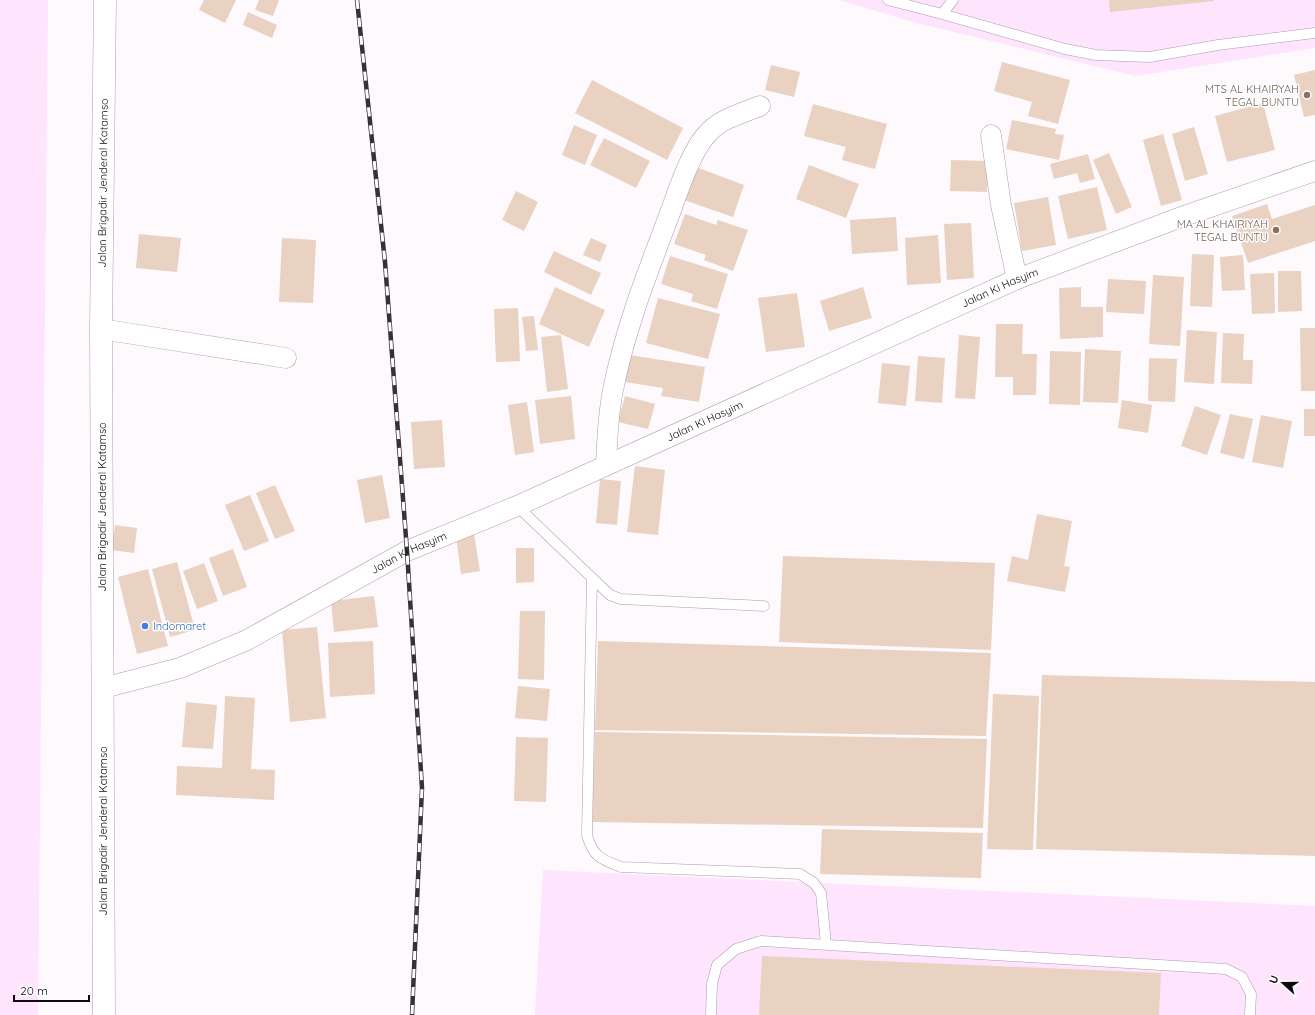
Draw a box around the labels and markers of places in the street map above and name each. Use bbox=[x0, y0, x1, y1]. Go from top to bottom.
place label: MTS AL KHAIRYAH TEGAL BUNTU bbox=[1205, 82, 1299, 109]
marker: MTS AL KHAIRYAH TEGAL BUNTU bbox=[1302, 90, 1312, 100]
place label: MA AL KHAIRIYAH TEGAL BUNTU bbox=[1177, 217, 1268, 244]
marker: MA AL KHAIRIYAH TEGAL BUNTU bbox=[1271, 225, 1281, 235]
place label: Indomaret bbox=[153, 619, 206, 633]
marker: Indomaret bbox=[140, 621, 150, 631]

